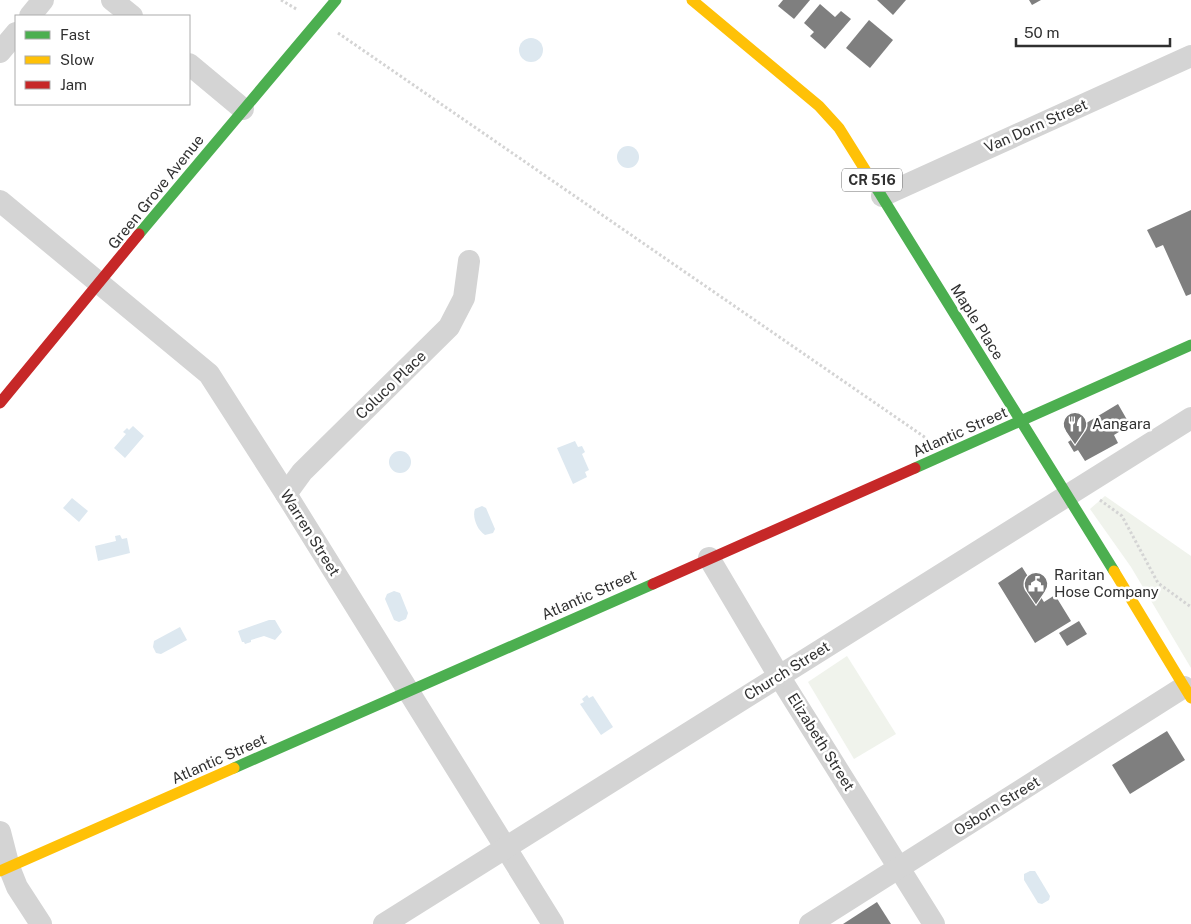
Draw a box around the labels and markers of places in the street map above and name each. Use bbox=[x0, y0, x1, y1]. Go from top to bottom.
restaurant icon: Aangara bbox=[1062, 411, 1088, 445]
place label: Aangara bbox=[1092, 415, 1151, 432]
place label: Raritan Hose Company bbox=[1054, 566, 1159, 600]
public building icon: Raritan Hose Company bbox=[1023, 571, 1049, 605]

